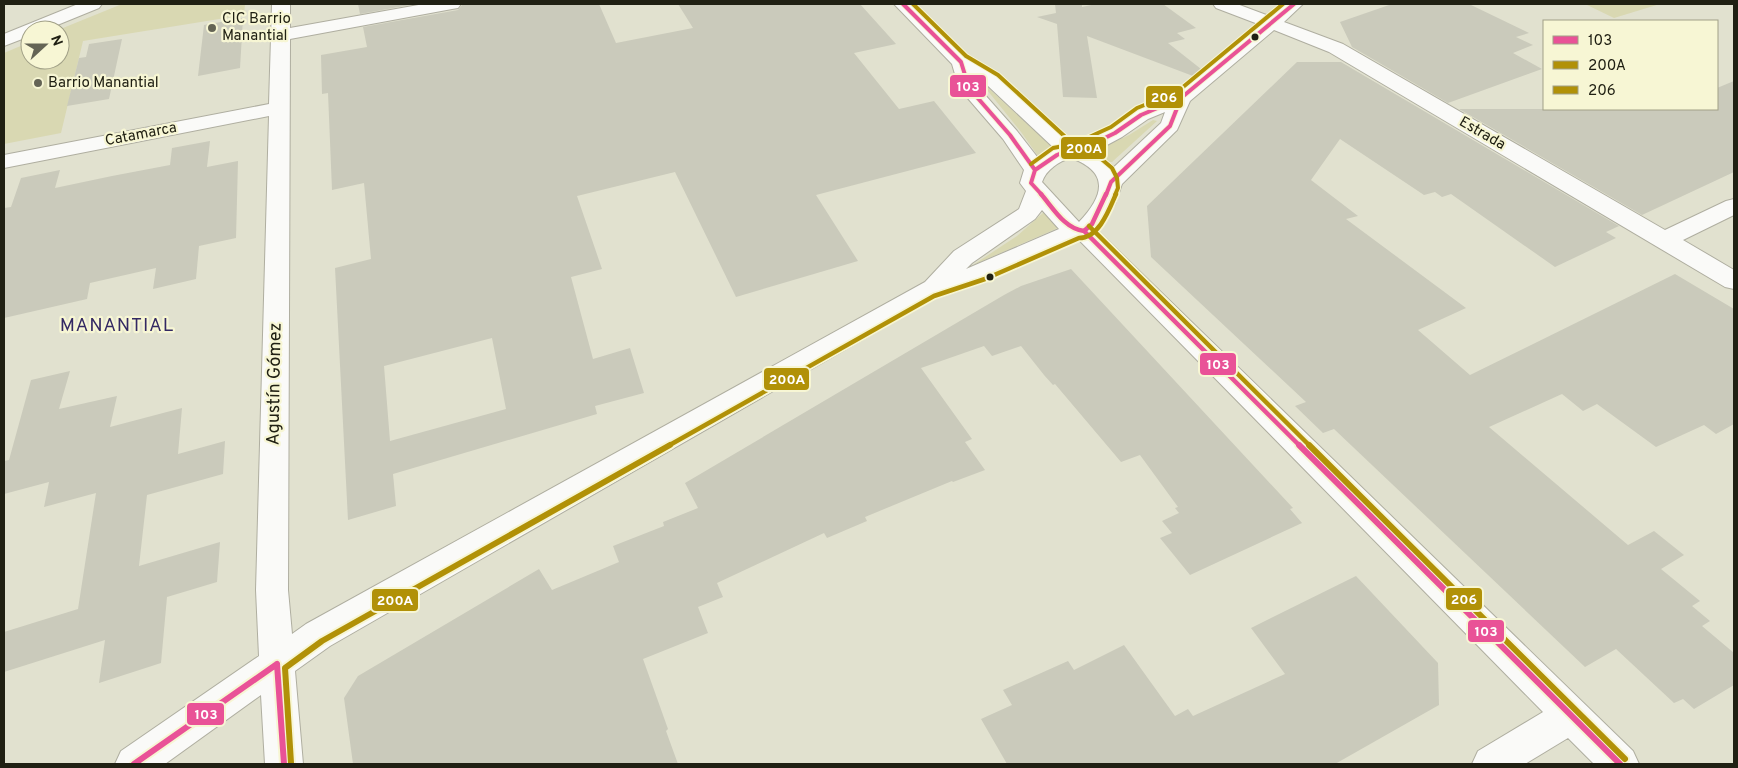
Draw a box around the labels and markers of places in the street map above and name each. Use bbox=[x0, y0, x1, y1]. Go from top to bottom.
place label: CIC Barrio Manantial bbox=[222, 10, 291, 46]
marker: CIC Barrio Manantial bbox=[206, 22, 218, 34]
unlabelled marker bbox=[1250, 32, 1260, 42]
place label: Barrio Manantial bbox=[48, 74, 159, 93]
marker: Barrio Manantial bbox=[32, 77, 44, 89]
unlabelled marker bbox=[985, 272, 995, 282]

